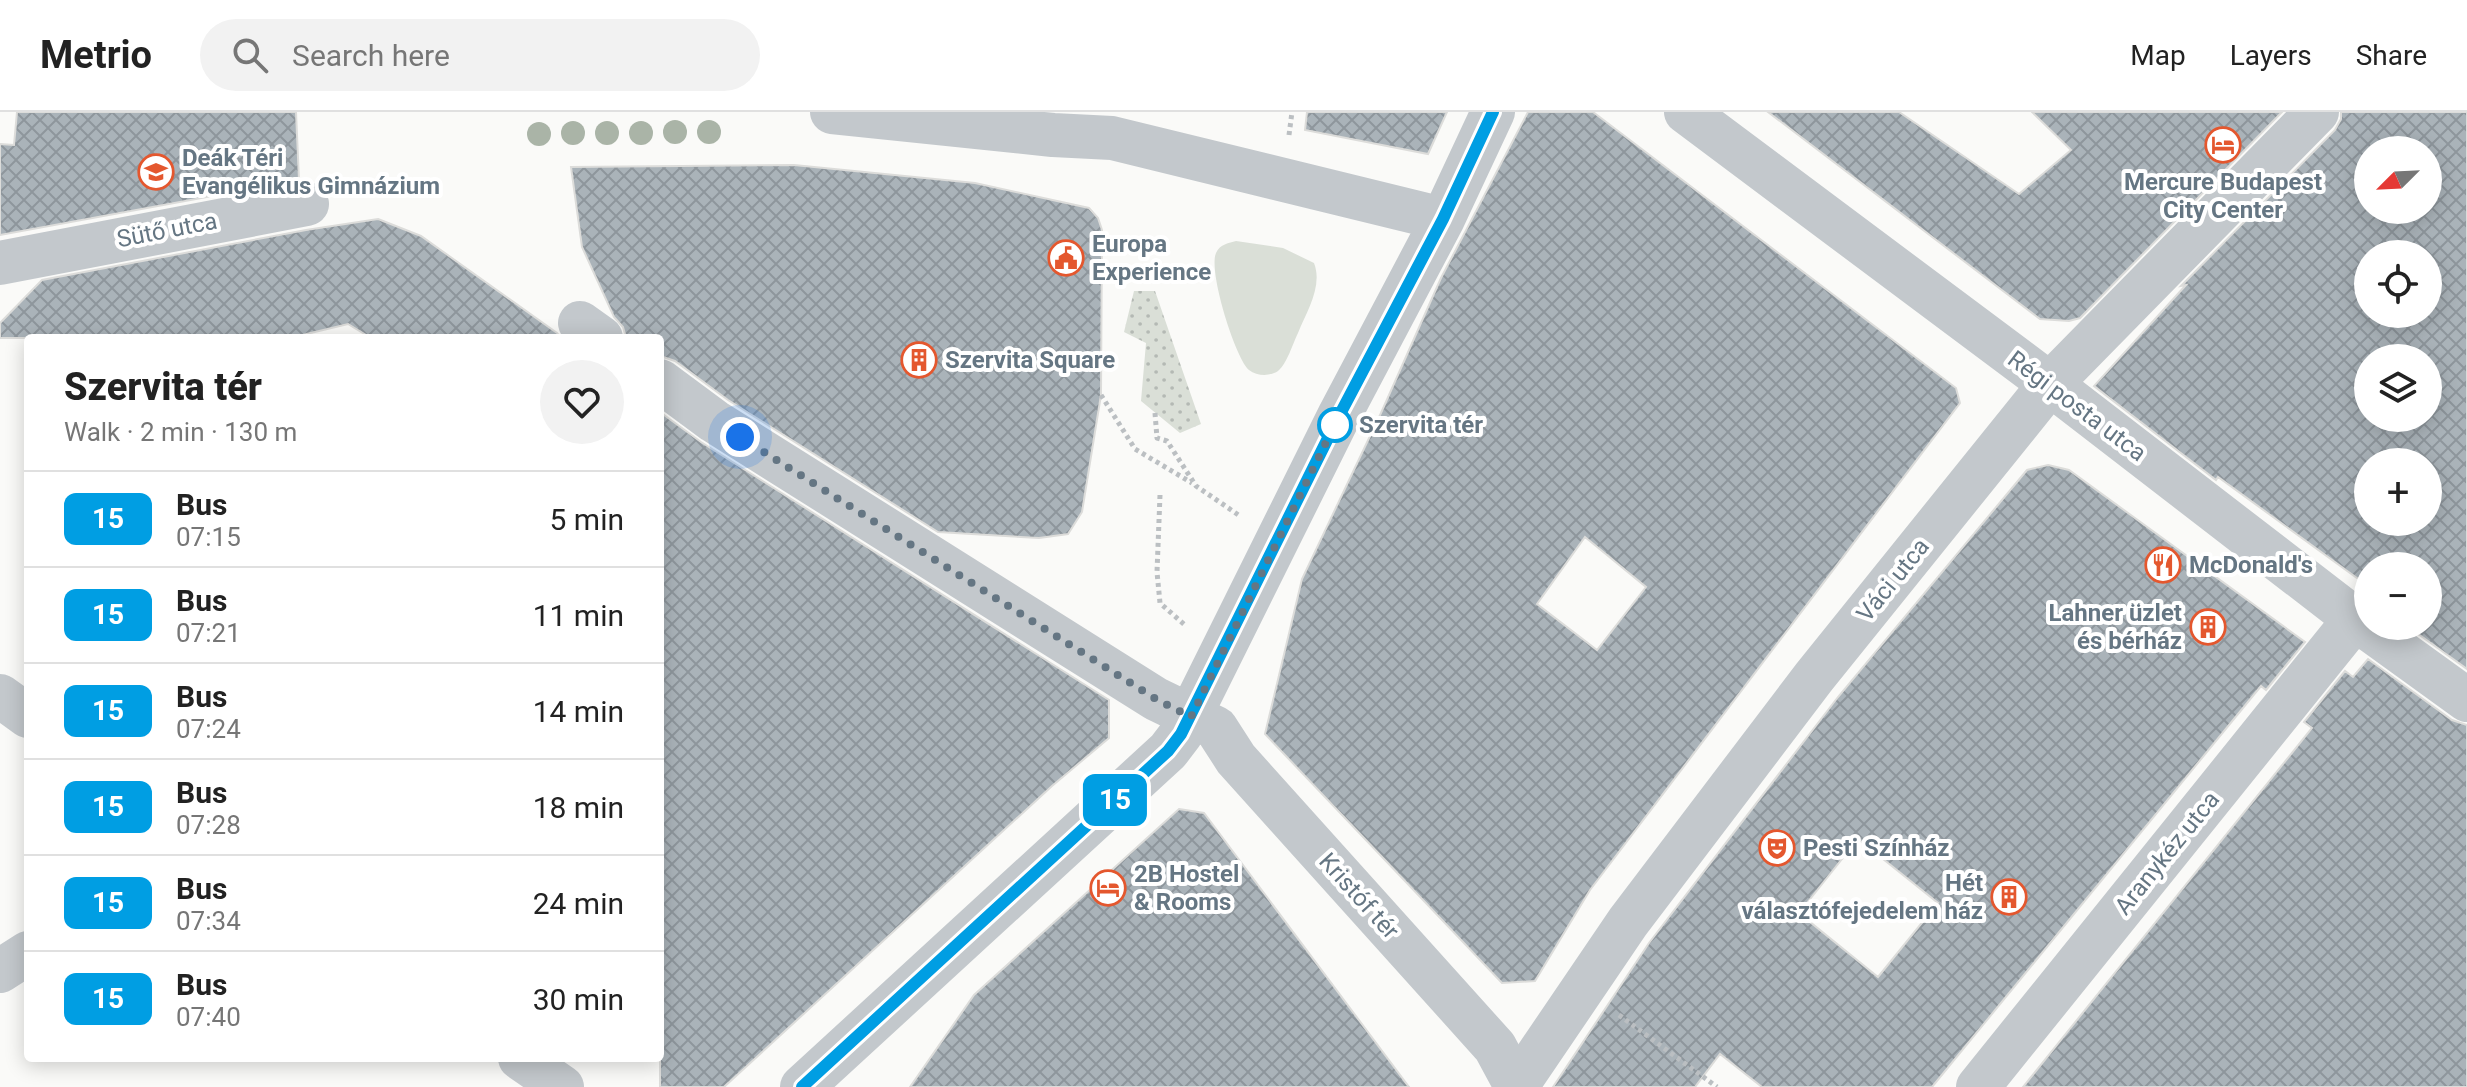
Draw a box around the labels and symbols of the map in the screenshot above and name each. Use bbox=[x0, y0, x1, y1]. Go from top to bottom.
hotel icon: Mercure Budapest City Center bbox=[2204, 126, 2242, 164]
north arrow bbox=[2354, 136, 2442, 224]
place label: Deák Téri Evangélikus Gimnázium bbox=[182, 144, 440, 200]
school or university icon: Deák Téri Evangélikus Gimnázium bbox=[137, 153, 175, 191]
place label: Mercure Budapest City Center bbox=[2124, 168, 2322, 224]
street label: Sütő utca bbox=[115, 207, 219, 253]
place label: Europa Experience bbox=[1092, 230, 1211, 286]
public building icon: Europa Experience bbox=[1047, 239, 1085, 277]
building icon: Szervita Square bbox=[900, 341, 938, 379]
street label: Régi posta utca bbox=[2002, 345, 2152, 467]
place label: Szervita Square bbox=[945, 346, 1115, 374]
marker: Szervita tér bbox=[1318, 408, 1352, 442]
place label: Szervita tér bbox=[1359, 411, 1483, 439]
your location bbox=[720, 417, 760, 457]
street label: Váci utca bbox=[1851, 533, 1935, 627]
restaurant icon: McDonald's bbox=[2144, 546, 2182, 584]
place label: McDonald's bbox=[2189, 551, 2313, 579]
place label: Lahner üzlet és bérház bbox=[2048, 599, 2182, 655]
building icon: Lahner üzlet és bérház bbox=[2189, 608, 2227, 646]
line badge: 15 bbox=[1079, 774, 1151, 826]
street label: Aranykéz utca bbox=[2109, 786, 2225, 920]
theatre icon: Pesti Színház bbox=[1758, 829, 1796, 867]
place label: Pesti Színház bbox=[1803, 834, 1950, 862]
street label: Kristóf tér bbox=[1313, 847, 1405, 945]
place label: 2B Hostel & Rooms bbox=[1134, 860, 1239, 916]
hotel icon: 2B Hostel & Rooms bbox=[1089, 869, 1127, 907]
place label: Hét választófejedelem ház bbox=[1742, 869, 1983, 925]
building icon: Hét választófejedelem ház bbox=[1990, 878, 2028, 916]

